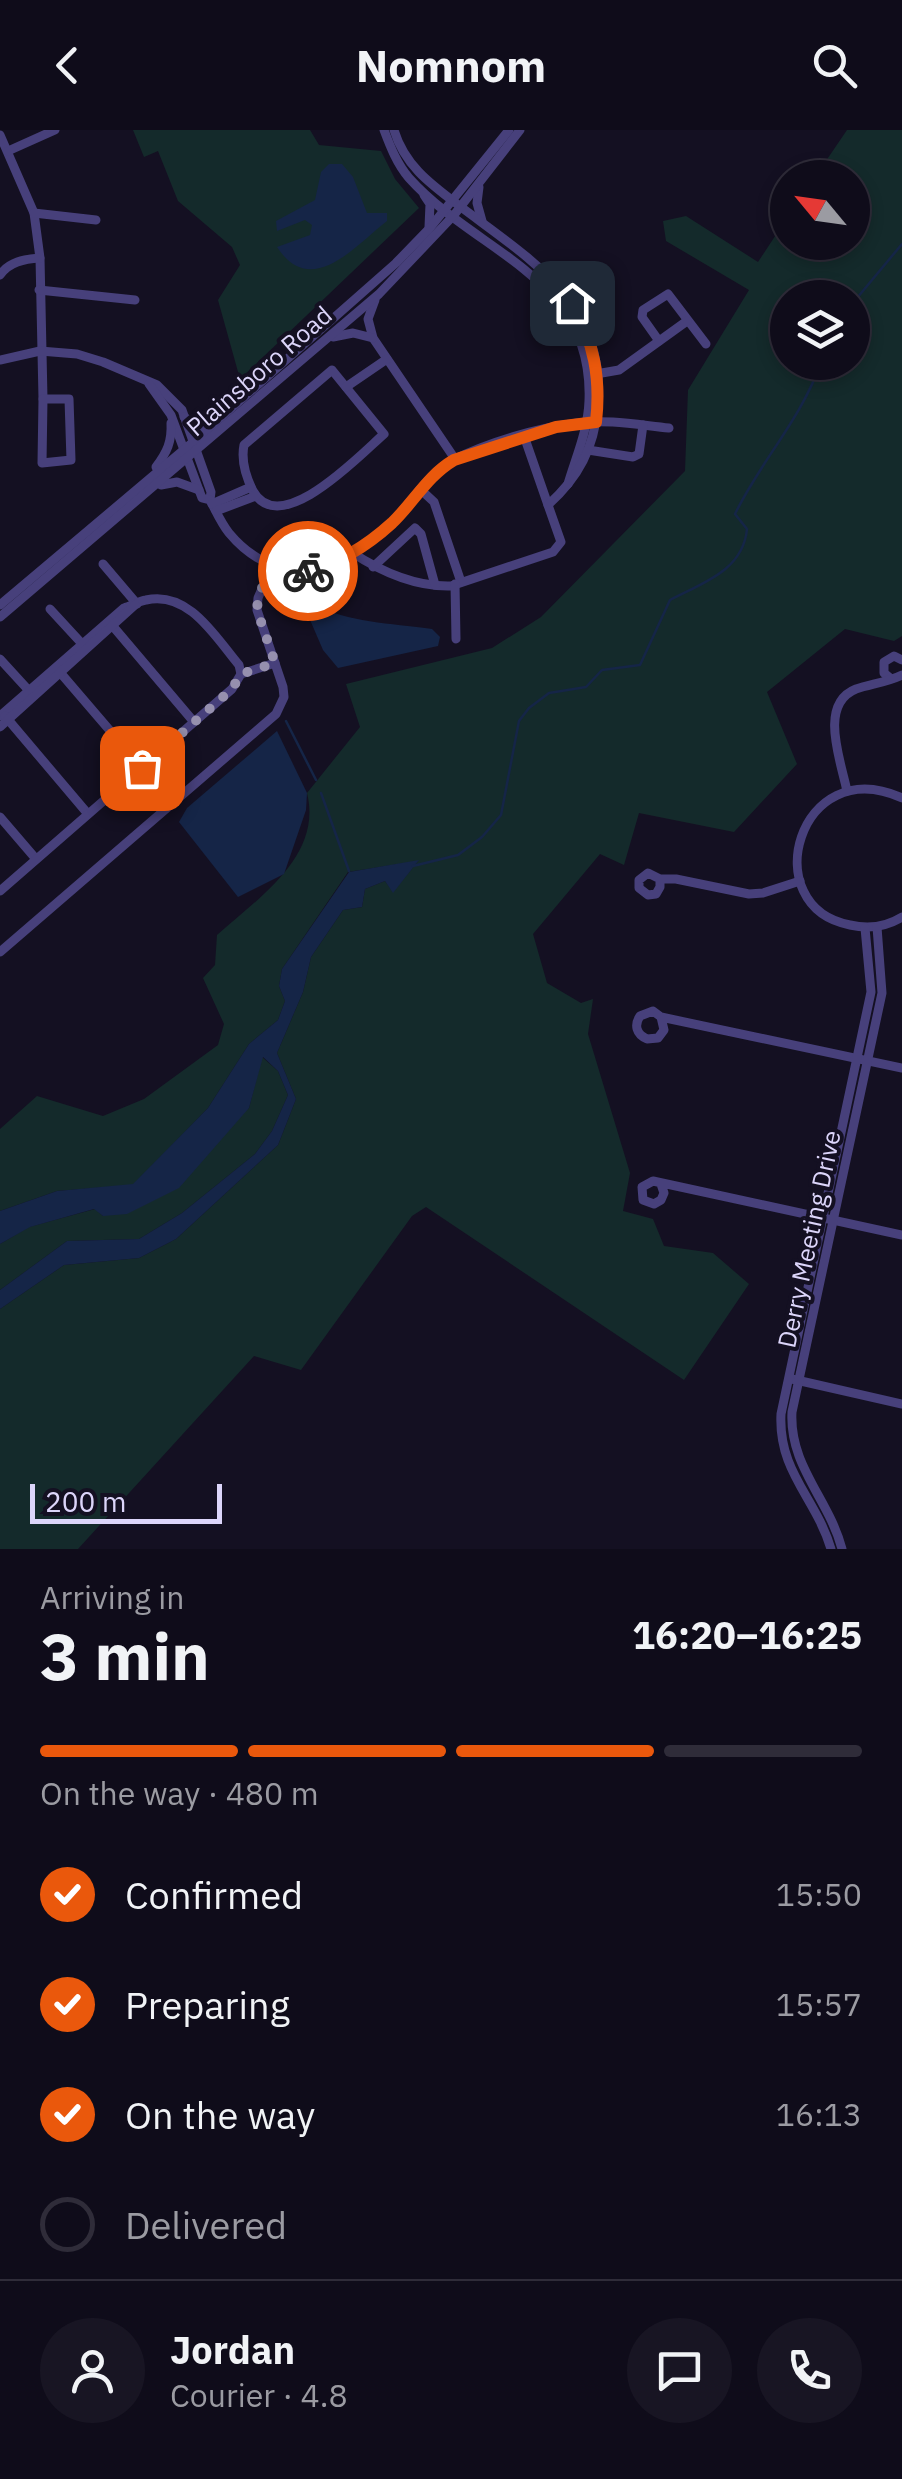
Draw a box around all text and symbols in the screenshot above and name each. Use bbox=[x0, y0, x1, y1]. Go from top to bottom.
text: Nomnom bbox=[356, 36, 546, 94]
icon: back bbox=[40, 38, 95, 93]
icon: search bbox=[807, 38, 862, 93]
north arrow bbox=[770, 160, 870, 260]
map controls bbox=[770, 160, 870, 380]
pin bbox=[530, 261, 615, 346]
icon: home bbox=[545, 276, 600, 331]
button: layers bbox=[770, 280, 870, 380]
street label: Plainsboro Road bbox=[179, 298, 338, 443]
courier bbox=[258, 521, 358, 621]
icon: bike bbox=[281, 544, 336, 599]
pin bbox=[100, 726, 185, 811]
icon: bag bbox=[115, 741, 170, 796]
street label: Derry Meeting Drive bbox=[769, 1127, 848, 1351]
scale bar bbox=[30, 1479, 222, 1524]
text: 200 m bbox=[45, 1483, 126, 1520]
text: Arriving in bbox=[40, 1576, 185, 1618]
text: 16:20–16:25 bbox=[632, 1610, 862, 1659]
text: 3 min bbox=[40, 1613, 210, 1698]
text: On the way · 480 m bbox=[40, 1772, 319, 1814]
icon: check bbox=[40, 1867, 95, 1922]
text: Confirmed bbox=[125, 1870, 303, 1919]
text: 15:50 bbox=[776, 1873, 862, 1915]
icon: check bbox=[40, 1977, 95, 2032]
text: Preparing bbox=[125, 1980, 290, 2029]
text: 15:57 bbox=[776, 1983, 862, 2025]
icon: check bbox=[40, 2087, 95, 2142]
text: On the way bbox=[125, 2090, 315, 2139]
text: 16:13 bbox=[776, 2093, 862, 2135]
text: Delivered bbox=[125, 2200, 287, 2249]
button: person bbox=[40, 2318, 145, 2423]
button: chat bbox=[627, 2318, 732, 2423]
button: phone bbox=[757, 2318, 862, 2423]
text: Jordan bbox=[170, 2325, 295, 2374]
text: Courier · 4.8 bbox=[170, 2374, 348, 2416]

